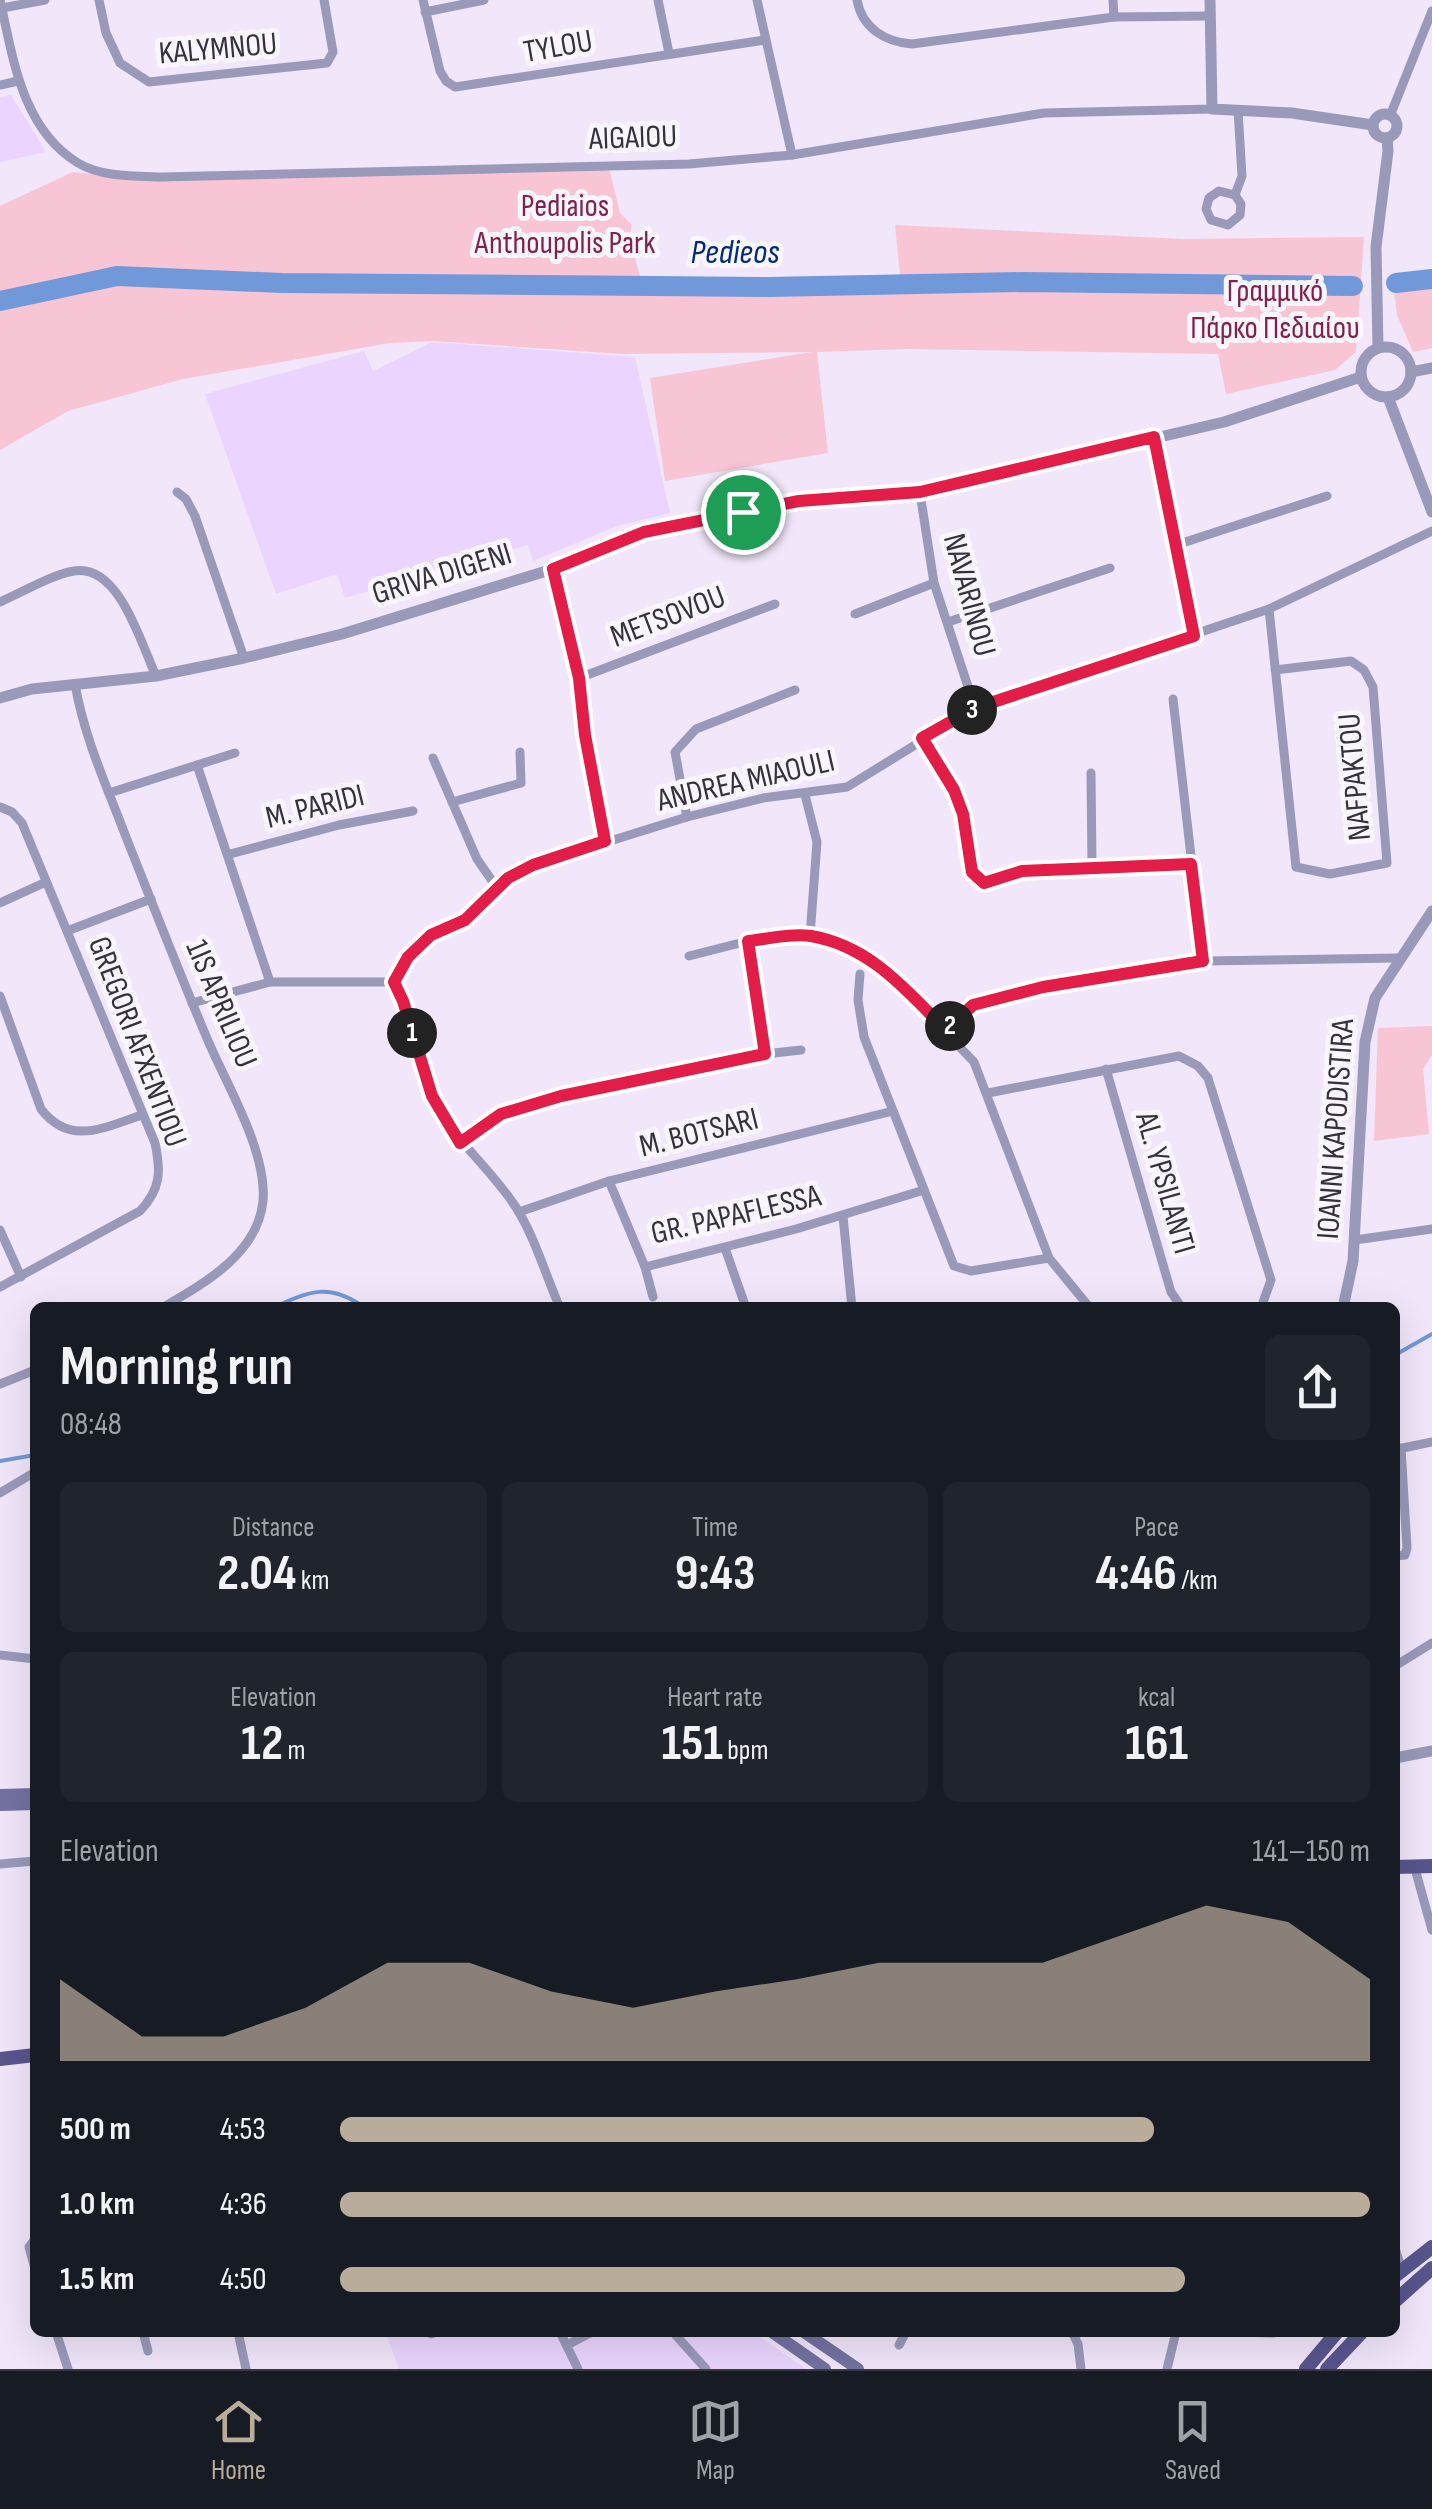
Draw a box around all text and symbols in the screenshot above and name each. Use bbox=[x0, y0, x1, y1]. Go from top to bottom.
street label: TYLOU bbox=[521, 22, 595, 72]
street label: KALYMNOU bbox=[157, 24, 279, 74]
street label: AIGAIOU bbox=[587, 117, 678, 159]
park label: Pediaios Anthoupolis Park bbox=[474, 187, 655, 263]
water label: Pedieos bbox=[691, 231, 780, 274]
park label: Γραμμικό Πάρκο Πεδιαίου bbox=[1190, 272, 1360, 348]
pin bbox=[701, 470, 786, 555]
icon: arrive bbox=[716, 485, 771, 540]
street label: NAVARINOU bbox=[934, 529, 1004, 661]
street label: GRIVA DIGENI bbox=[368, 534, 516, 614]
street label: METSOVOU bbox=[605, 577, 731, 657]
pin: 3 bbox=[947, 685, 997, 735]
text: 3 bbox=[966, 693, 978, 726]
street label: NAFPAKTOU bbox=[1330, 712, 1380, 842]
street label: ANDREA MIAOULI bbox=[652, 742, 839, 821]
street label: M. PARIDI bbox=[262, 776, 368, 838]
street label: GREGORI AFXENTIOU bbox=[79, 931, 195, 1153]
street label: 1IS APRILIOU bbox=[177, 934, 265, 1074]
pin: 2 bbox=[925, 1001, 975, 1051]
pin: 1 bbox=[387, 1008, 437, 1058]
text: 2 bbox=[944, 1009, 956, 1042]
text: 1 bbox=[407, 1016, 417, 1049]
street label: IOANNI KAPODISTIRA bbox=[1309, 1017, 1363, 1241]
street label: M. BOTSARI bbox=[636, 1099, 762, 1167]
street label: AL. YPSILANTI bbox=[1126, 1107, 1204, 1258]
street label: GR. PAPAFLESSA bbox=[647, 1176, 825, 1253]
text: Morning run bbox=[60, 1334, 293, 1401]
button: share bbox=[1265, 1335, 1370, 1440]
text: 08:48 bbox=[60, 1405, 122, 1444]
text: Distance bbox=[232, 1511, 315, 1544]
text: Time bbox=[692, 1511, 738, 1544]
text: Pace bbox=[1134, 1511, 1179, 1544]
text: 2.04 bbox=[217, 1544, 296, 1604]
text: 9:43 bbox=[675, 1544, 755, 1604]
text: 4:46 bbox=[1096, 1544, 1177, 1604]
text: km bbox=[296, 1564, 329, 1597]
text: /km bbox=[1177, 1564, 1218, 1597]
text: Elevation bbox=[230, 1681, 317, 1714]
text: Heart rate bbox=[667, 1681, 763, 1714]
text: kcal bbox=[1138, 1681, 1175, 1714]
text: 12 bbox=[241, 1714, 283, 1774]
text: 151 bbox=[662, 1714, 723, 1774]
text: 161 bbox=[1125, 1714, 1188, 1774]
text: m bbox=[283, 1734, 306, 1767]
text: bpm bbox=[723, 1734, 768, 1767]
text: Elevation bbox=[60, 1832, 159, 1871]
text: 141–150 m bbox=[1252, 1832, 1370, 1871]
text: 500 m bbox=[60, 2110, 131, 2149]
text: 4:53 bbox=[220, 2110, 266, 2149]
text: 1.0 km bbox=[60, 2185, 135, 2224]
text: 4:36 bbox=[220, 2185, 267, 2224]
text: 1.5 km bbox=[60, 2260, 134, 2299]
text: 4:50 bbox=[220, 2260, 267, 2299]
tab: Home bbox=[211, 2394, 266, 2487]
tab: Map bbox=[688, 2394, 743, 2487]
tab: Saved bbox=[1165, 2394, 1221, 2487]

